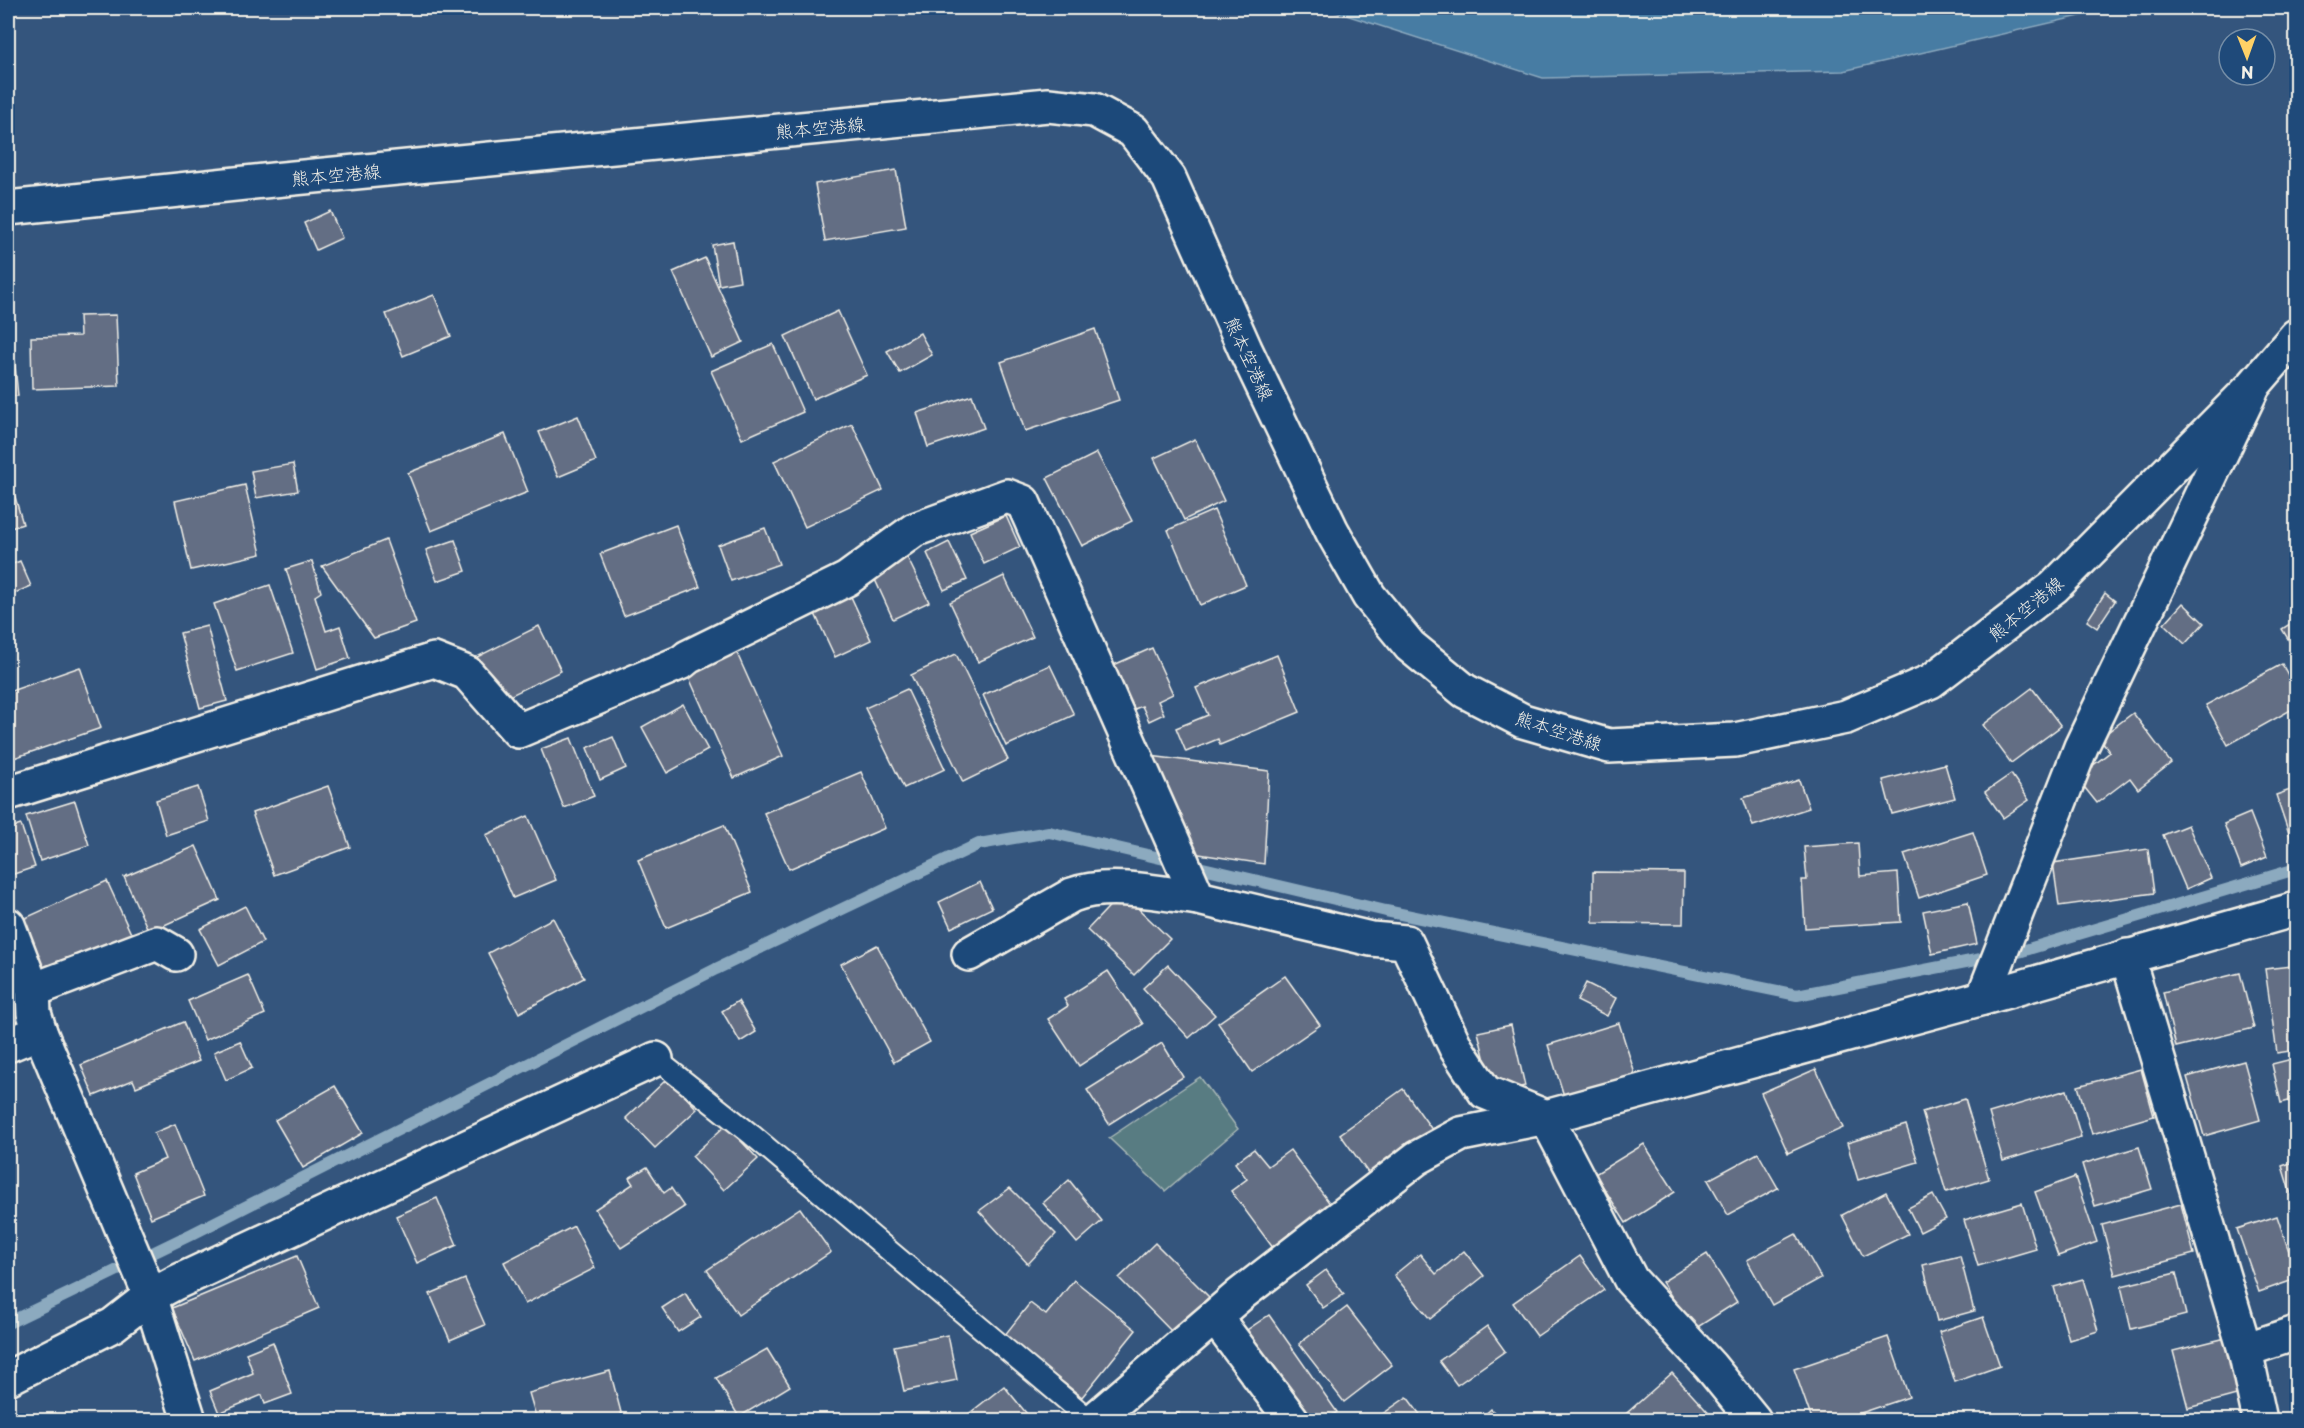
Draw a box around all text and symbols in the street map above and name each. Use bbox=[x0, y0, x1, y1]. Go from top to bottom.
north arrow bbox=[2217, 27, 2277, 87]
text: N bbox=[2241, 61, 2254, 85]
street label: 熊本空港線 bbox=[774, 110, 866, 144]
street label: 熊本空港線 bbox=[290, 157, 382, 191]
street label: 熊本空港線 bbox=[1219, 312, 1281, 404]
street label: 熊本空港線 bbox=[1982, 569, 2068, 647]
street label: 熊本空港線 bbox=[1512, 703, 1606, 757]

